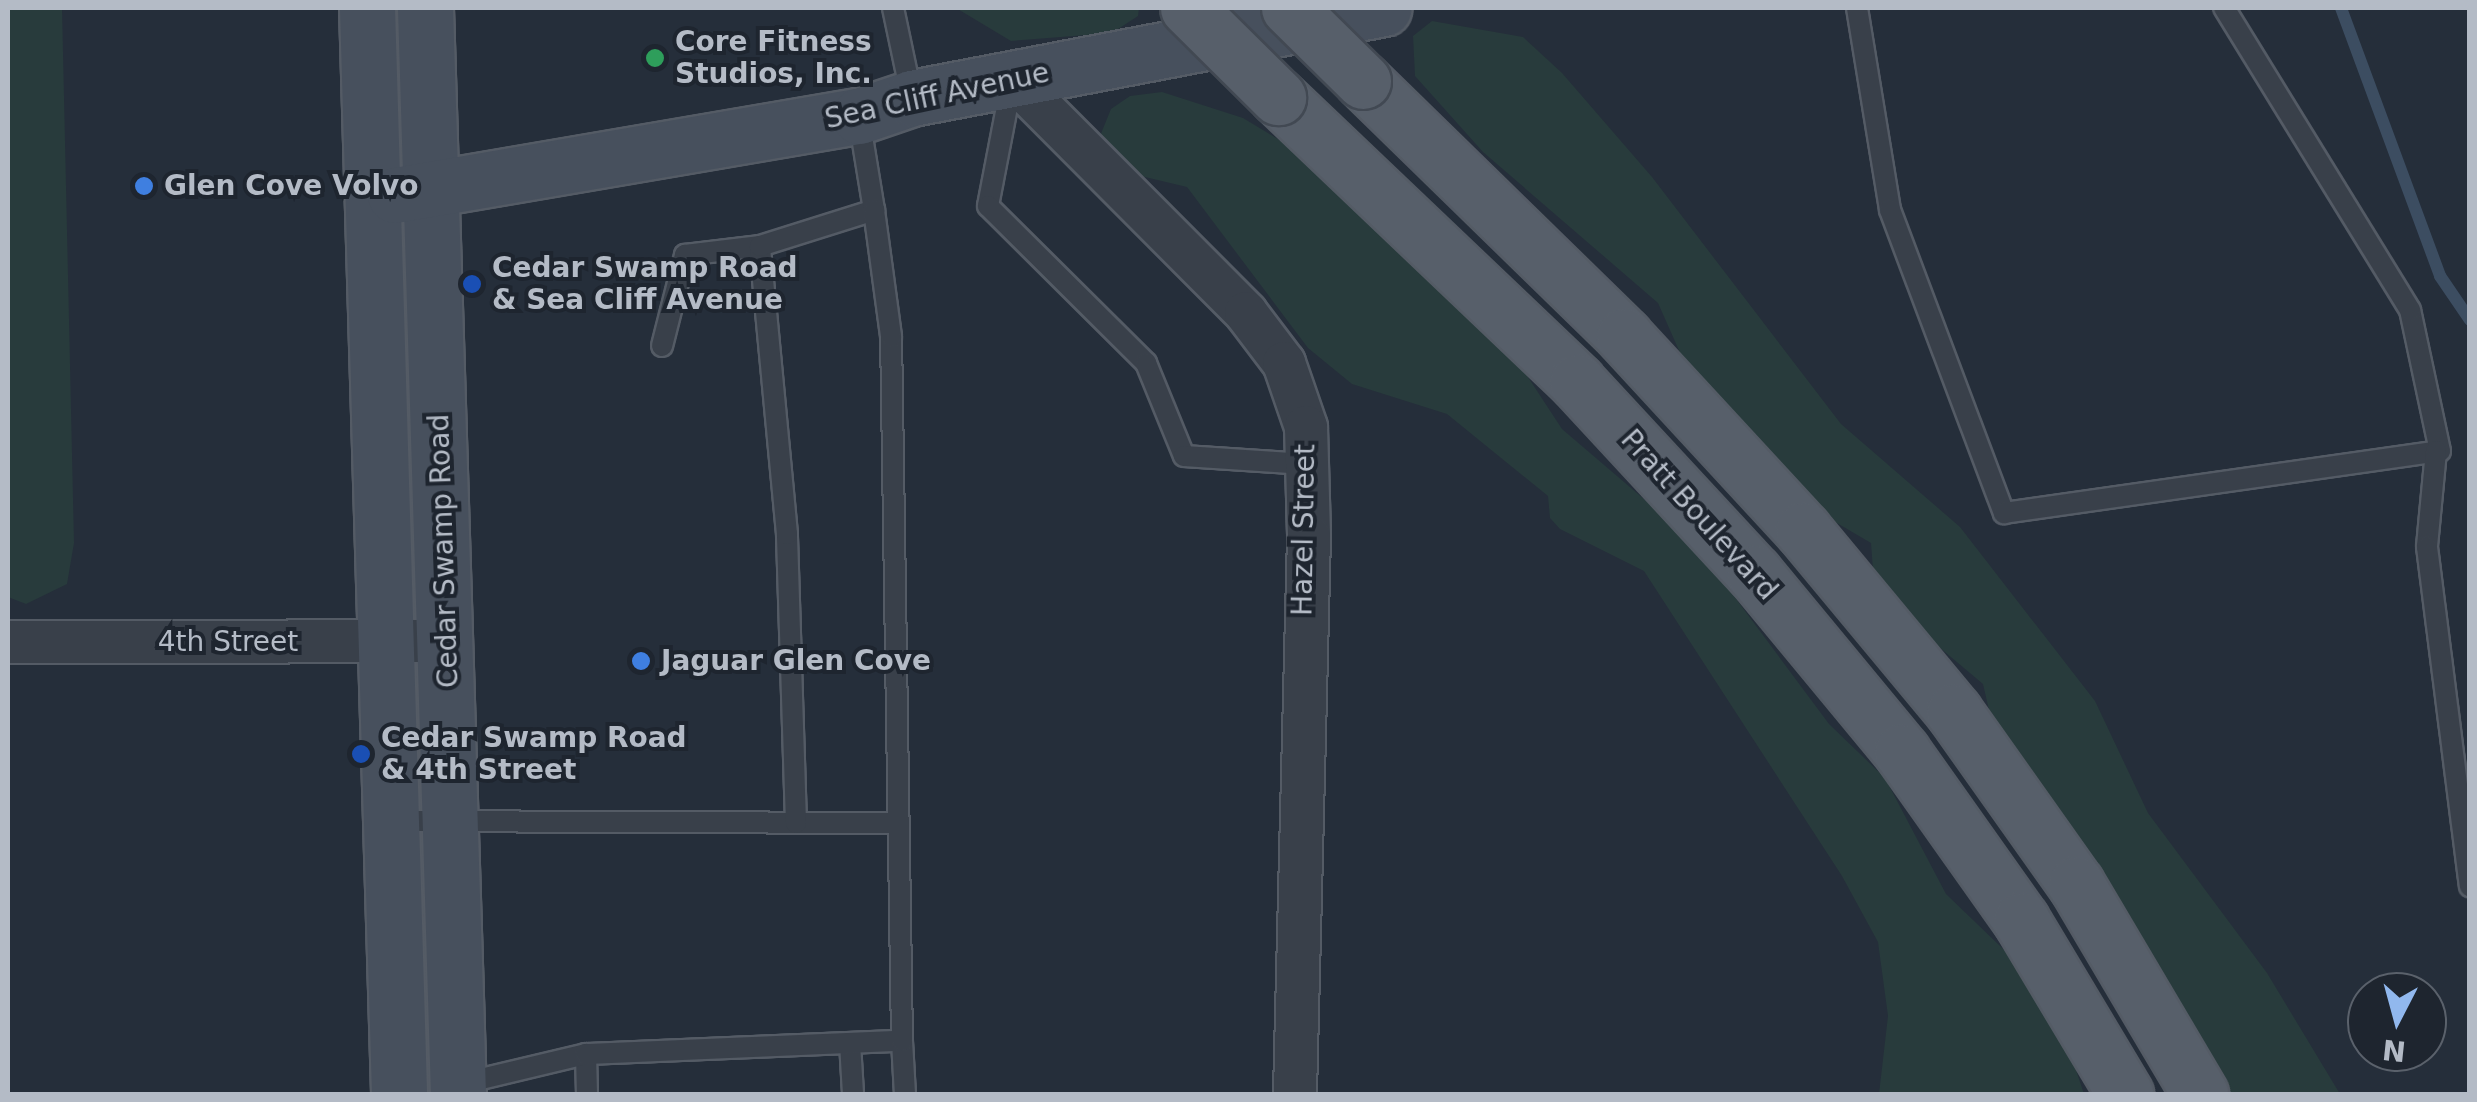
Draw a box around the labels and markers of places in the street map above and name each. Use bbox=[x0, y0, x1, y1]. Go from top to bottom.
place label: Core Fitness Studios, Inc. bbox=[675, 25, 872, 91]
marker: Core Fitness Studios, Inc. bbox=[644, 47, 666, 69]
place label: Glen Cove Volvo bbox=[164, 169, 418, 203]
marker: Glen Cove Volvo bbox=[133, 175, 155, 197]
place label: Cedar Swamp Road & Sea Cliff Avenue bbox=[492, 251, 798, 317]
marker: Cedar Swamp Road & Sea Cliff Avenue bbox=[461, 273, 483, 295]
place label: Jaguar Glen Cove bbox=[661, 644, 931, 678]
marker: Jaguar Glen Cove bbox=[630, 650, 652, 672]
place label: Cedar Swamp Road & 4th Street bbox=[381, 721, 687, 787]
marker: Cedar Swamp Road & 4th Street bbox=[350, 743, 372, 765]

